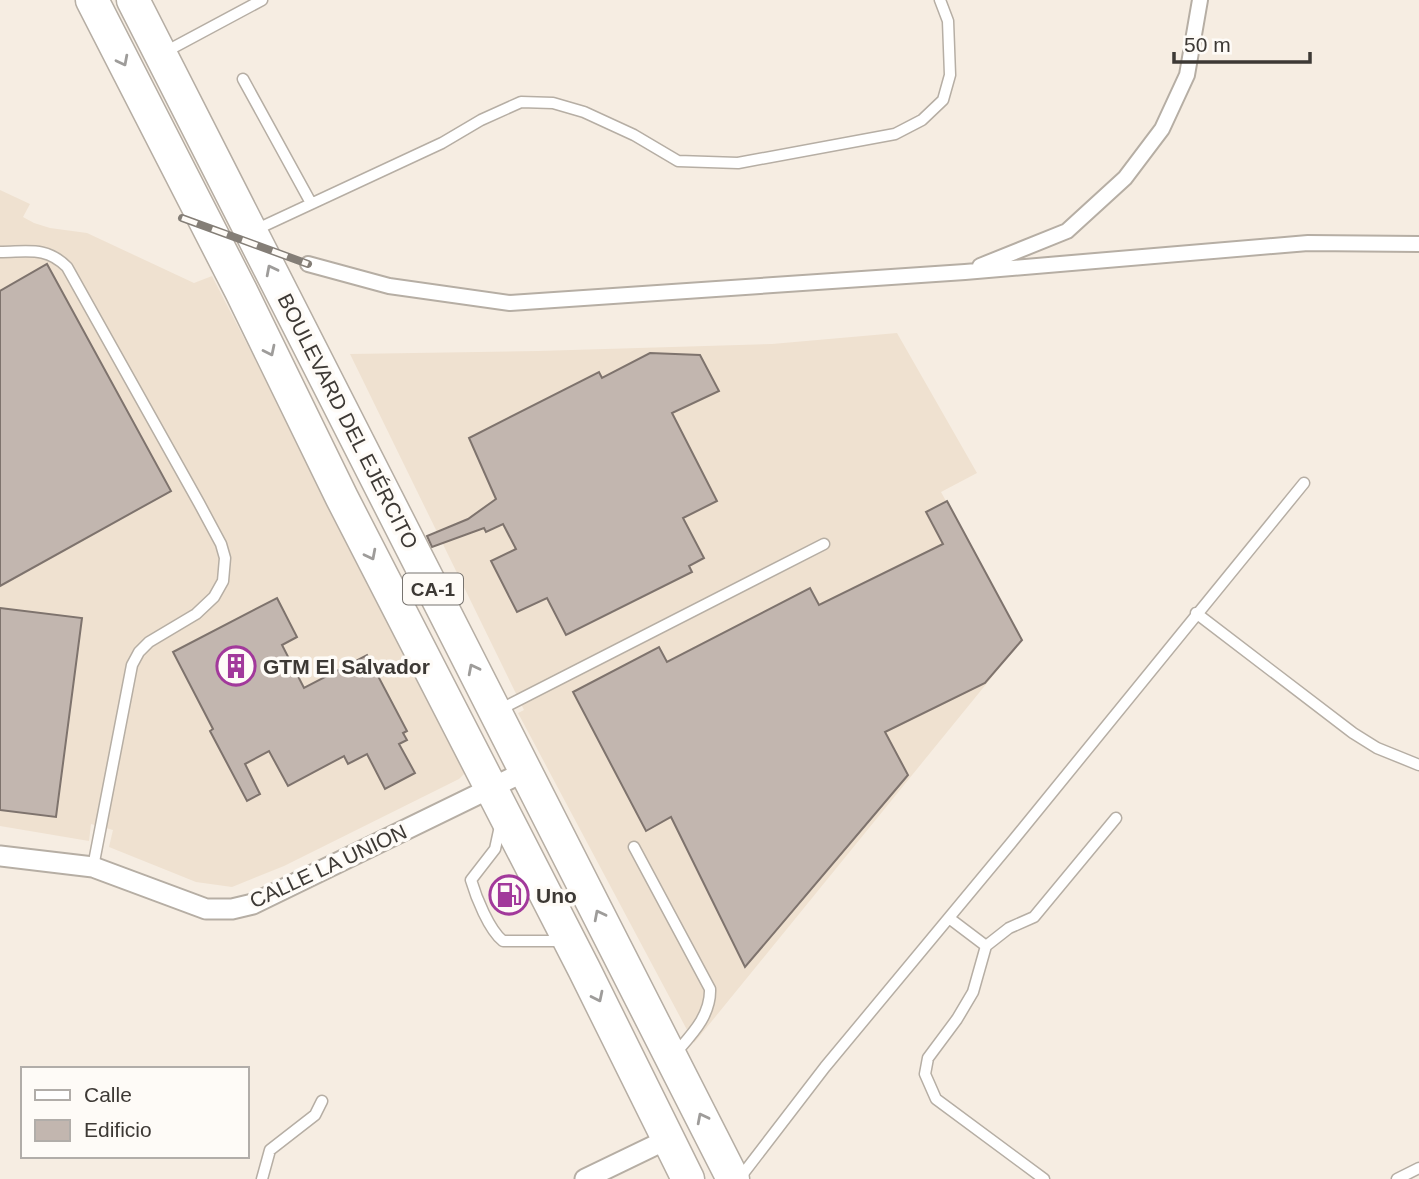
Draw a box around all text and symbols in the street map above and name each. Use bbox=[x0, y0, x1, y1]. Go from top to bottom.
scale bar bbox=[1174, 21, 1310, 65]
text: 50 m bbox=[1184, 33, 1231, 56]
one-way arrow bbox=[115, 54, 128, 66]
one-way arrow bbox=[265, 264, 279, 277]
street label: BOULEVARD DEL EJÉRCITO bbox=[273, 290, 423, 552]
one-way arrow bbox=[262, 344, 276, 356]
one-way arrow bbox=[363, 548, 376, 560]
road number: CA-1 bbox=[403, 574, 463, 604]
building icon: GTM El Salvador bbox=[215, 645, 257, 687]
place label: GTM El Salvador bbox=[263, 655, 430, 678]
one-way arrow bbox=[468, 664, 482, 676]
street label: CALLE LA UNION bbox=[246, 820, 410, 912]
fuel station icon: Uno bbox=[488, 874, 530, 916]
place label: Uno bbox=[536, 884, 577, 907]
one-way arrow bbox=[594, 910, 608, 922]
one-way arrow bbox=[590, 990, 604, 1002]
legend bbox=[21, 1067, 248, 1158]
text: Calle bbox=[84, 1083, 132, 1106]
one-way arrow bbox=[697, 1113, 711, 1125]
text: Edificio bbox=[84, 1118, 152, 1141]

